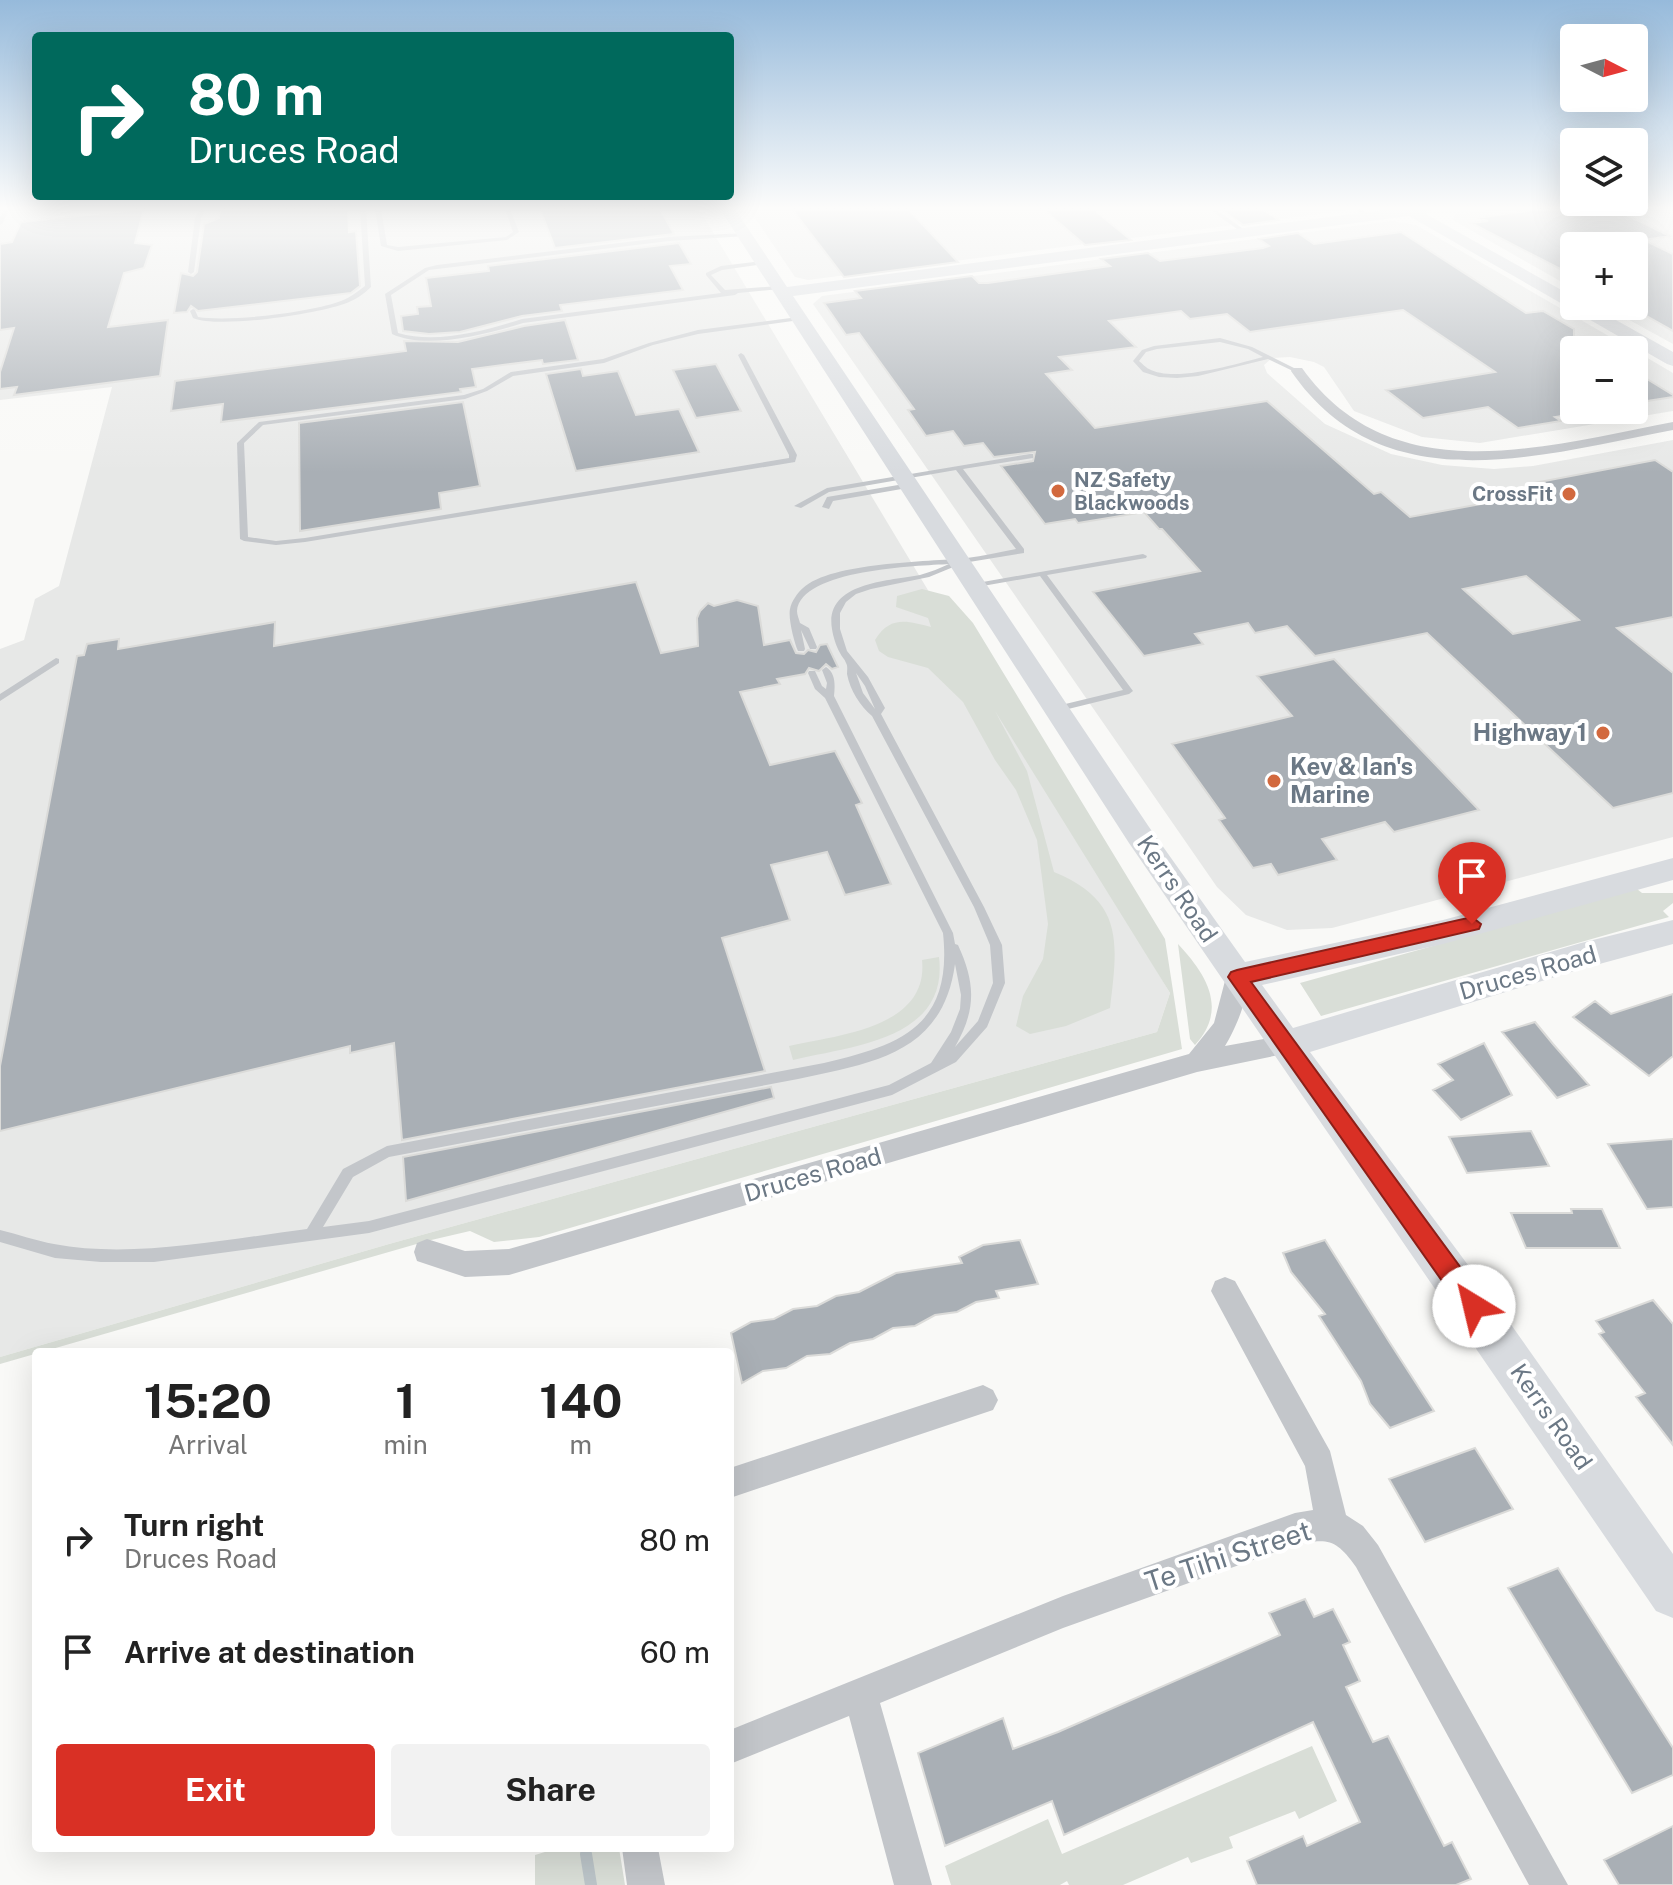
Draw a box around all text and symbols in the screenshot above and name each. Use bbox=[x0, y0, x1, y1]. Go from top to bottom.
north arrow bbox=[1560, 24, 1648, 112]
map controls bbox=[1560, 24, 1648, 424]
text: 80 m bbox=[188, 62, 324, 128]
icon: right bbox=[56, 64, 160, 168]
button: layers bbox=[1560, 128, 1648, 216]
text: Druces Road bbox=[188, 129, 400, 171]
button: + bbox=[1560, 232, 1648, 320]
button: − bbox=[1560, 336, 1648, 424]
place label: NZ Safety Blackwoods bbox=[1074, 468, 1190, 515]
marker: NZ Safety Blackwoods bbox=[1049, 482, 1067, 500]
place label: CrossFit bbox=[1472, 482, 1553, 506]
marker: CrossFit bbox=[1560, 485, 1578, 503]
place label: Highway 1 bbox=[1473, 718, 1587, 746]
marker: Highway 1 bbox=[1594, 724, 1612, 742]
place label: Kev & Ian's Marine bbox=[1290, 752, 1413, 808]
marker: Kev & Ian's Marine bbox=[1265, 772, 1283, 790]
street label: Kerrs Road bbox=[1132, 830, 1224, 947]
pin bbox=[1438, 842, 1506, 924]
icon: arrive bbox=[1450, 854, 1494, 898]
street label: Druces Road bbox=[1456, 939, 1599, 1005]
street label: Druces Road bbox=[741, 1141, 884, 1207]
position arrow bbox=[1432, 1264, 1516, 1348]
street label: Kerrs Road bbox=[1505, 1358, 1598, 1475]
text: 15:20 bbox=[144, 1372, 272, 1429]
text: 1 bbox=[395, 1372, 416, 1429]
text: 140 bbox=[539, 1372, 622, 1429]
text: Arrival bbox=[168, 1429, 248, 1460]
text: min bbox=[384, 1429, 428, 1460]
text: m bbox=[570, 1429, 592, 1460]
text: Turn right bbox=[124, 1507, 264, 1543]
street label: Te Tihi Street bbox=[1141, 1513, 1315, 1598]
icon: right bbox=[56, 1518, 100, 1562]
text: 80 m bbox=[639, 1522, 710, 1558]
text: Druces Road bbox=[124, 1543, 277, 1574]
icon: arrive bbox=[56, 1630, 100, 1674]
text: Arrive at destination bbox=[124, 1634, 415, 1670]
text: 60 m bbox=[640, 1634, 710, 1670]
button: Exit bbox=[56, 1744, 375, 1836]
button: Share bbox=[391, 1744, 710, 1836]

